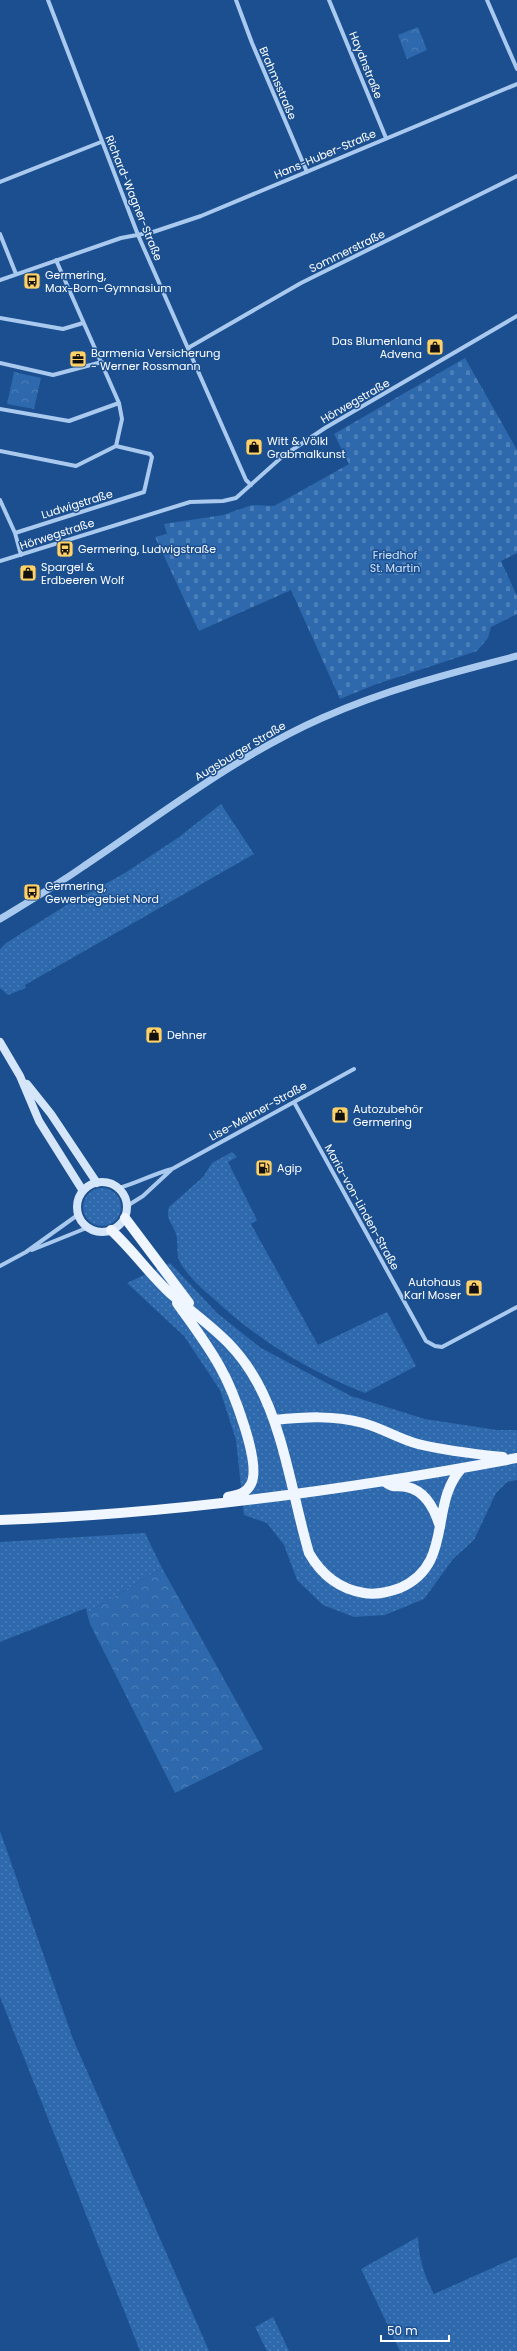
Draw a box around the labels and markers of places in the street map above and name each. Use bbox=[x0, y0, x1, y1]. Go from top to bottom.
place label: Germering, Max-Born-Gymnasium bbox=[45, 267, 172, 296]
bus stop icon: Germering, Max-Born-Gymnasium bbox=[22, 271, 42, 291]
place label: Das Blumenland Advena bbox=[332, 333, 422, 362]
shop icon: Das Blumenland Advena bbox=[425, 337, 445, 357]
place label: Barmenia Versicherung - Werner Rossmann bbox=[91, 345, 221, 374]
office icon: Barmenia Versicherung - Werner Rossmann bbox=[68, 349, 88, 369]
place label: Witt & Völkl Grabmalkunst bbox=[267, 433, 346, 462]
shop icon: Witt & Völkl Grabmalkunst bbox=[244, 437, 264, 457]
bus stop icon: Germering, Ludwigstraße bbox=[55, 539, 75, 559]
place label: Germering, Ludwigstraße bbox=[78, 541, 216, 557]
place label: Spargel & Erdbeeren Wolf bbox=[41, 559, 125, 588]
shop icon: Spargel & Erdbeeren Wolf bbox=[18, 563, 38, 583]
place label: Germering, Gewerbegebiet Nord bbox=[45, 878, 159, 907]
bus stop icon: Germering, Gewerbegebiet Nord bbox=[22, 882, 42, 902]
shop icon: Dehner bbox=[144, 1025, 164, 1045]
place label: Dehner bbox=[167, 1027, 207, 1043]
place label: Autozubehör Germering bbox=[353, 1101, 423, 1130]
shop icon: Autozubehör Germering bbox=[330, 1105, 350, 1125]
fuel station icon: Agip bbox=[254, 1158, 274, 1178]
place label: Agip bbox=[277, 1160, 302, 1176]
place label: Autohaus Karl Moser bbox=[404, 1274, 461, 1303]
shop icon: Autohaus Karl Moser bbox=[464, 1278, 484, 1298]

